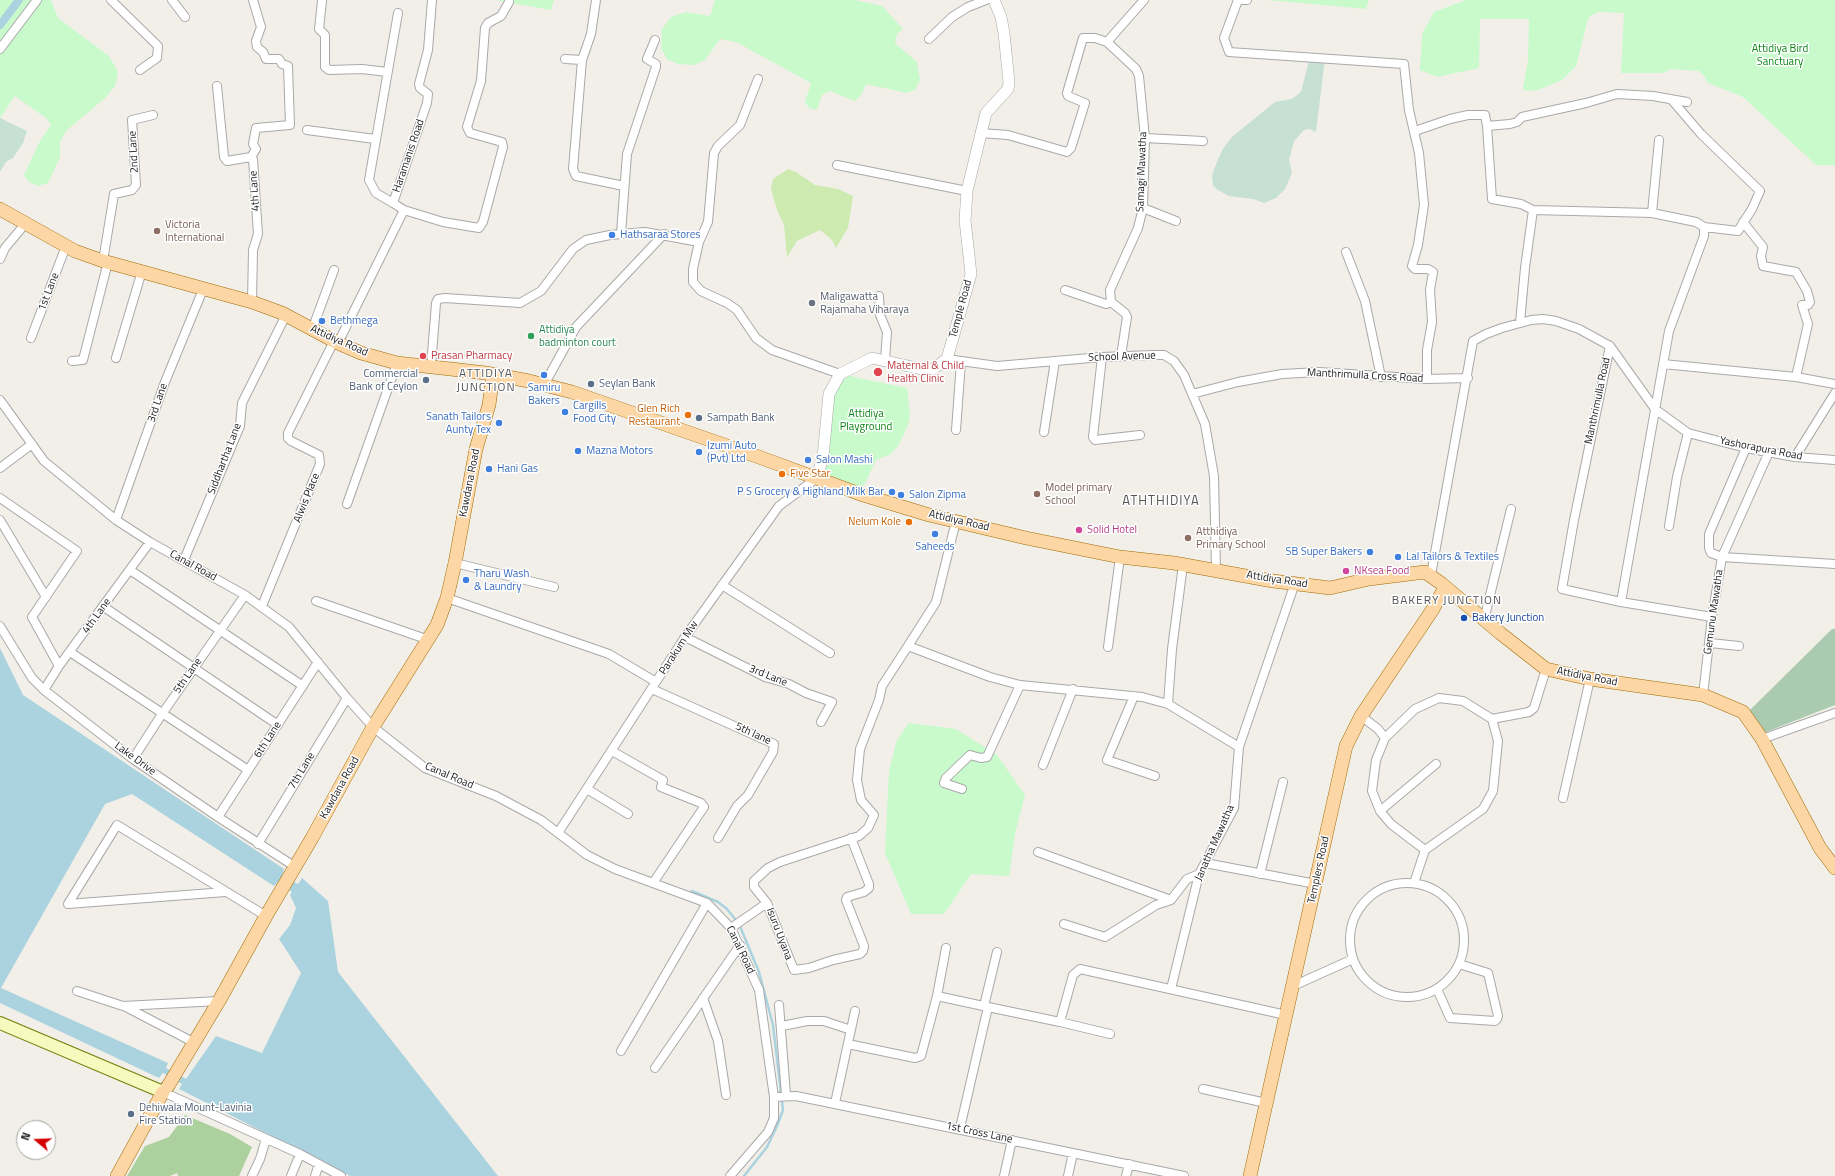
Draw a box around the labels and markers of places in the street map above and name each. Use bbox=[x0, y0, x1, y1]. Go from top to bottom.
place label: Victoria International bbox=[165, 218, 224, 244]
marker: Victoria International bbox=[152, 226, 162, 236]
place label: Hathsaraa Stores bbox=[620, 228, 700, 242]
marker: Hathsaraa Stores bbox=[607, 230, 617, 240]
place label: Maligawatta Rajamaha Viharaya bbox=[820, 290, 909, 316]
marker: Maligawatta Rajamaha Viharaya bbox=[807, 298, 817, 308]
place label: Bethmega bbox=[330, 314, 378, 328]
marker: Bethmega bbox=[317, 316, 327, 326]
place label: Attidiya badminton court bbox=[539, 323, 616, 349]
marker: Attidiya badminton court bbox=[526, 331, 536, 341]
place label: Prasan Pharmacy bbox=[431, 349, 512, 363]
marker: Prasan Pharmacy bbox=[418, 351, 428, 361]
place label: Maternal & Child Health Clinic bbox=[887, 359, 964, 385]
marker: Maternal & Child Health Clinic bbox=[872, 366, 884, 378]
place label: Commercial Bank of Ceylon bbox=[349, 367, 418, 393]
marker: Samiru Bakers bbox=[539, 370, 549, 380]
marker: Commercial Bank of Ceylon bbox=[421, 375, 431, 385]
place label: Seylan Bank bbox=[599, 377, 656, 391]
marker: Seylan Bank bbox=[586, 379, 596, 389]
place label: Samiru Bakers bbox=[528, 381, 560, 407]
place label: Cargills Food City bbox=[573, 399, 616, 425]
place label: Glen Rich Restaurant bbox=[628, 402, 680, 428]
marker: Cargills Food City bbox=[560, 407, 570, 417]
place label: Sanath Tailors Aunty Tex bbox=[426, 410, 491, 436]
marker: Glen Rich Restaurant bbox=[683, 410, 693, 420]
place label: Sampath Bank bbox=[707, 411, 775, 425]
marker: Sampath Bank bbox=[694, 413, 704, 423]
marker: Sanath Tailors Aunty Tex bbox=[494, 418, 504, 428]
place label: Izumi Auto (Pvt) Ltd bbox=[707, 439, 757, 465]
place label: Mazna Motors bbox=[586, 444, 653, 458]
marker: Mazna Motors bbox=[573, 446, 583, 456]
marker: Izumi Auto (Pvt) Ltd bbox=[694, 447, 704, 457]
place label: Salon Mashi bbox=[816, 453, 872, 467]
marker: Salon Mashi bbox=[803, 455, 813, 465]
place label: Hani Gas bbox=[497, 462, 538, 476]
marker: Hani Gas bbox=[484, 464, 494, 474]
place label: Five Star bbox=[790, 467, 830, 481]
marker: Five Star bbox=[777, 469, 787, 479]
place label: Model primary School bbox=[1045, 481, 1112, 507]
place label: P S Grocery & Highland Milk Bar bbox=[737, 485, 884, 499]
marker: P S Grocery & Highland Milk Bar bbox=[887, 487, 897, 497]
place label: Salon Zipma bbox=[909, 488, 966, 502]
marker: Model primary School bbox=[1032, 489, 1042, 499]
marker: Salon Zipma bbox=[896, 490, 906, 500]
place label: Nelum Kole bbox=[848, 515, 901, 529]
marker: Nelum Kole bbox=[904, 517, 914, 527]
place label: Solid Hotel bbox=[1087, 523, 1137, 537]
marker: Solid Hotel bbox=[1074, 525, 1084, 535]
place label: Atthidiya Primary School bbox=[1196, 525, 1266, 551]
marker: Saheeds bbox=[930, 529, 940, 539]
marker: Atthidiya Primary School bbox=[1183, 533, 1193, 543]
place label: Saheeds bbox=[915, 540, 955, 554]
place label: SB Super Bakers bbox=[1286, 545, 1362, 559]
marker: SB Super Bakers bbox=[1365, 547, 1375, 557]
place label: Lal Tailors & Textiles bbox=[1406, 550, 1499, 564]
marker: Lal Tailors & Textiles bbox=[1393, 552, 1403, 562]
place label: NKsea Food bbox=[1354, 564, 1409, 578]
marker: NKsea Food bbox=[1341, 566, 1351, 576]
place label: Tharu Wash & Laundry bbox=[474, 567, 529, 593]
marker: Tharu Wash & Laundry bbox=[461, 575, 471, 585]
place label: Bakery Junction bbox=[1472, 611, 1544, 625]
marker: Bakery Junction bbox=[1459, 613, 1469, 623]
place label: Dehiwala Mount-Lavinia Fire Station bbox=[139, 1101, 252, 1127]
marker: Dehiwala Mount-Lavinia Fire Station bbox=[126, 1109, 136, 1119]

